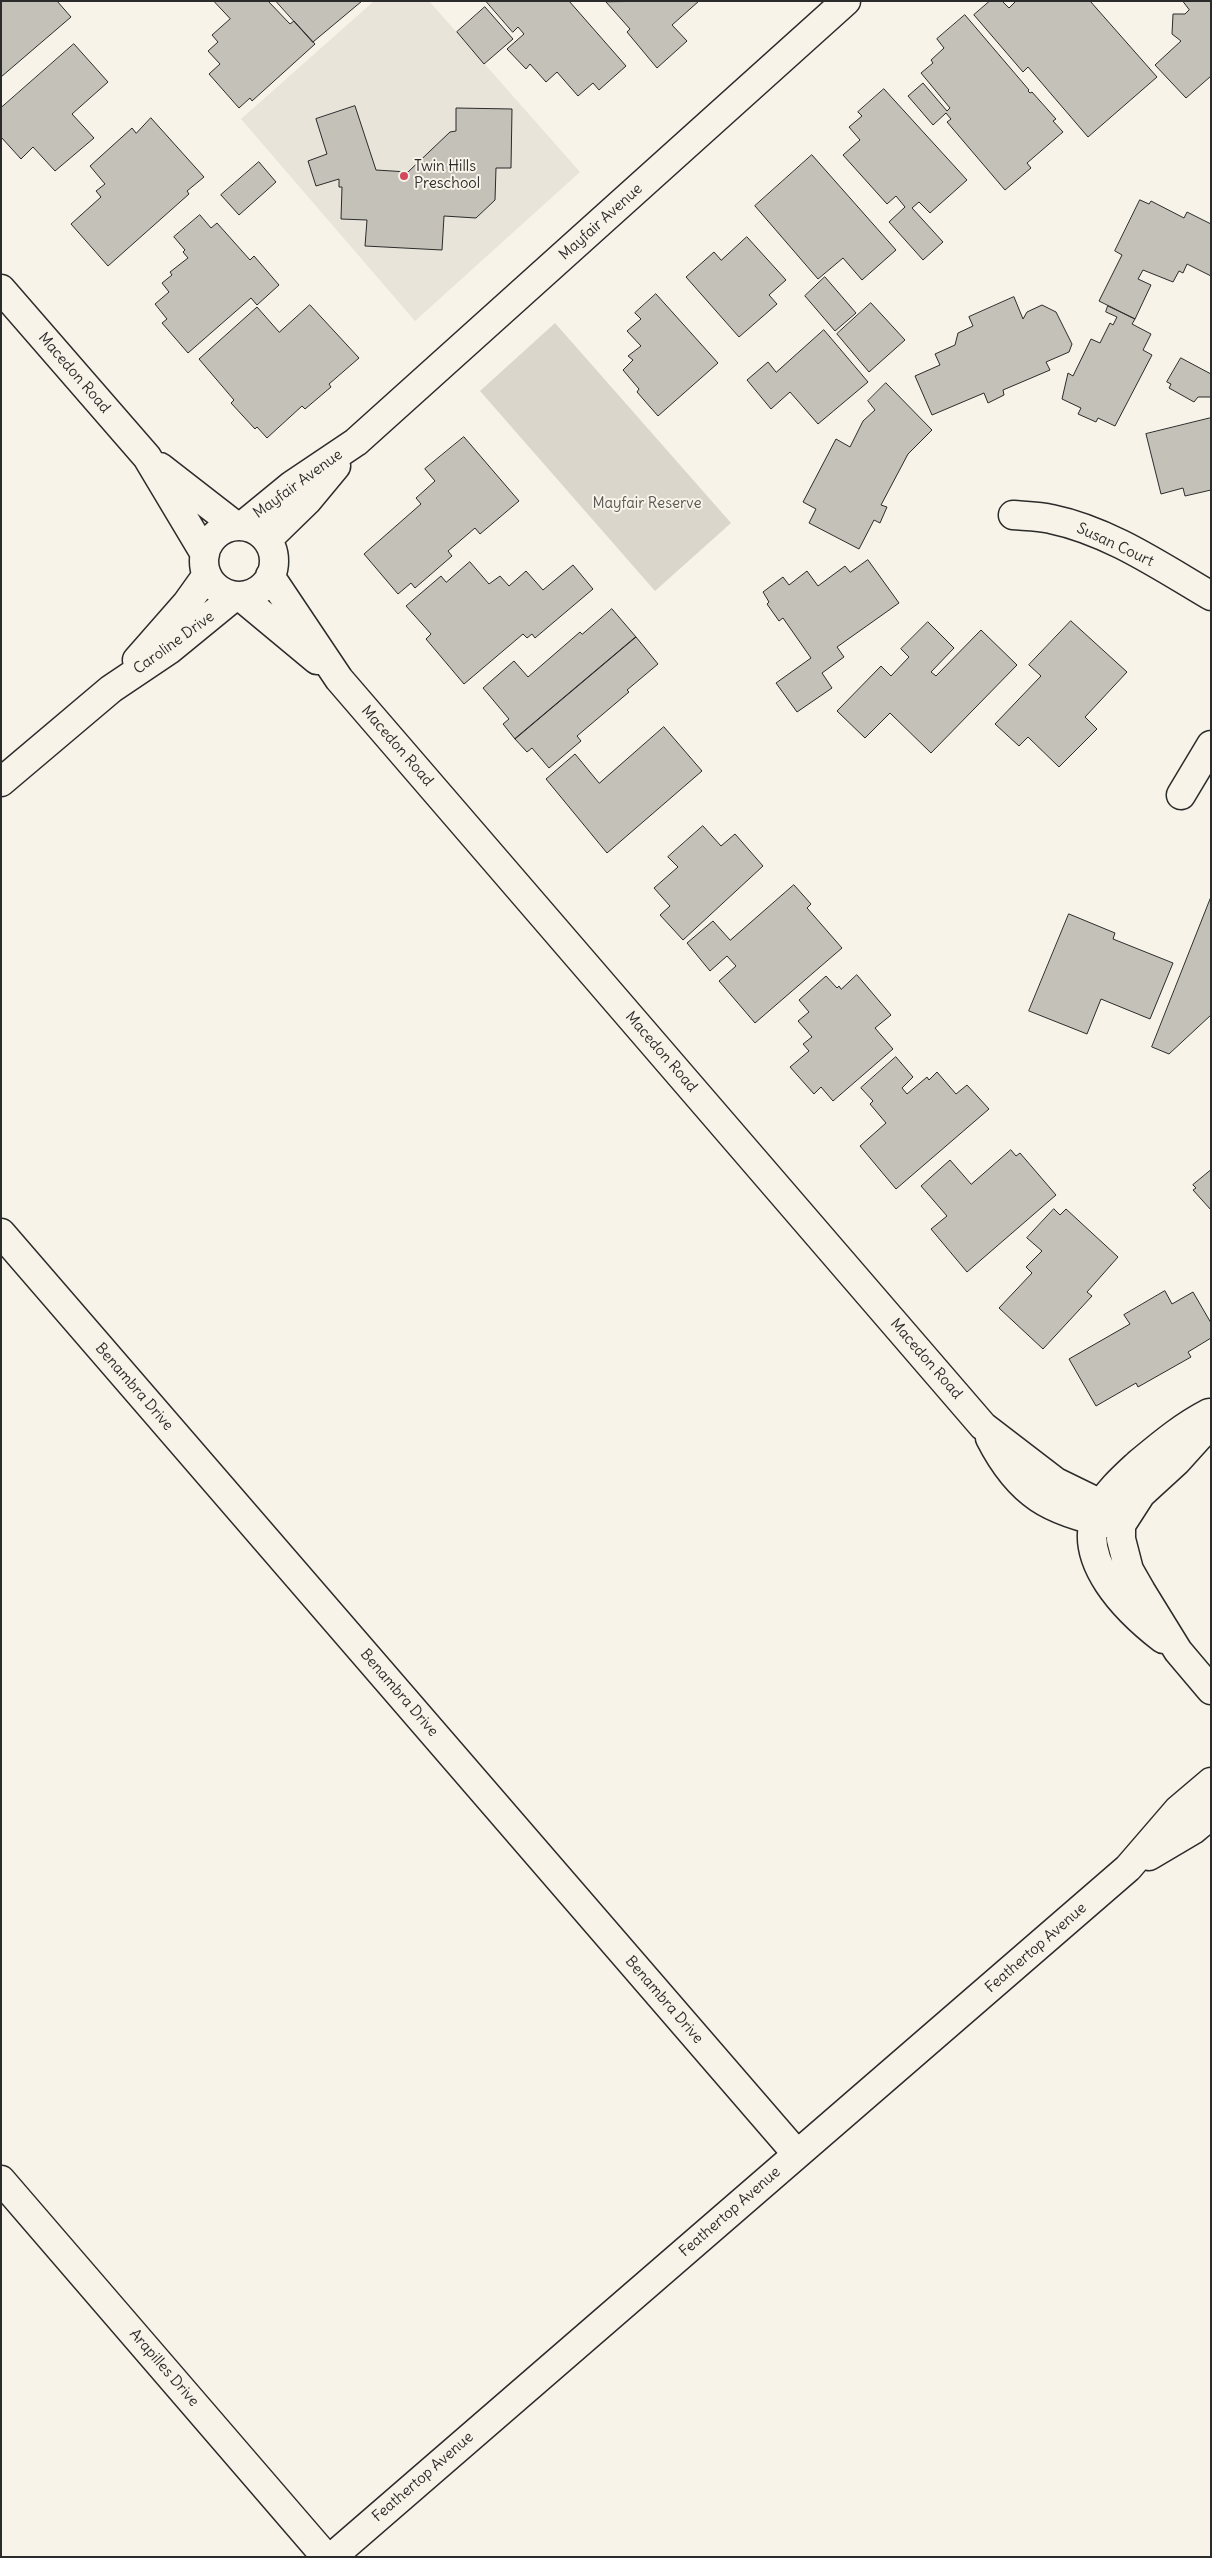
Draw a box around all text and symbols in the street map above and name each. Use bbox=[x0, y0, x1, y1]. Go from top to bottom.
place label: Twin Hills Preschool bbox=[414, 158, 480, 193]
marker: Twin Hills Preschool bbox=[398, 170, 410, 182]
street label: Mayfair Avenue bbox=[556, 180, 646, 264]
street label: Macedon Road bbox=[34, 329, 114, 417]
street label: Mayfair Avenue bbox=[250, 446, 346, 522]
park label: Mayfair Reserve bbox=[592, 495, 702, 513]
street label: Susan Court bbox=[1074, 519, 1156, 571]
street label: Caroline Drive bbox=[130, 608, 218, 678]
street label: Macedon Road bbox=[357, 702, 437, 790]
street label: Macedon Road bbox=[621, 1008, 701, 1096]
street label: Macedon Road bbox=[886, 1315, 966, 1403]
street label: Benambra Drive bbox=[91, 1340, 177, 1434]
street label: Benambra Drive bbox=[356, 1646, 442, 1740]
street label: Feathertop Avenue bbox=[982, 1899, 1090, 1997]
street label: Benambra Drive bbox=[621, 1953, 707, 2047]
street label: Feathertop Avenue bbox=[676, 2163, 784, 2261]
street label: Arapilles Drive bbox=[125, 2326, 203, 2410]
street label: Feathertop Avenue bbox=[369, 2428, 477, 2526]

